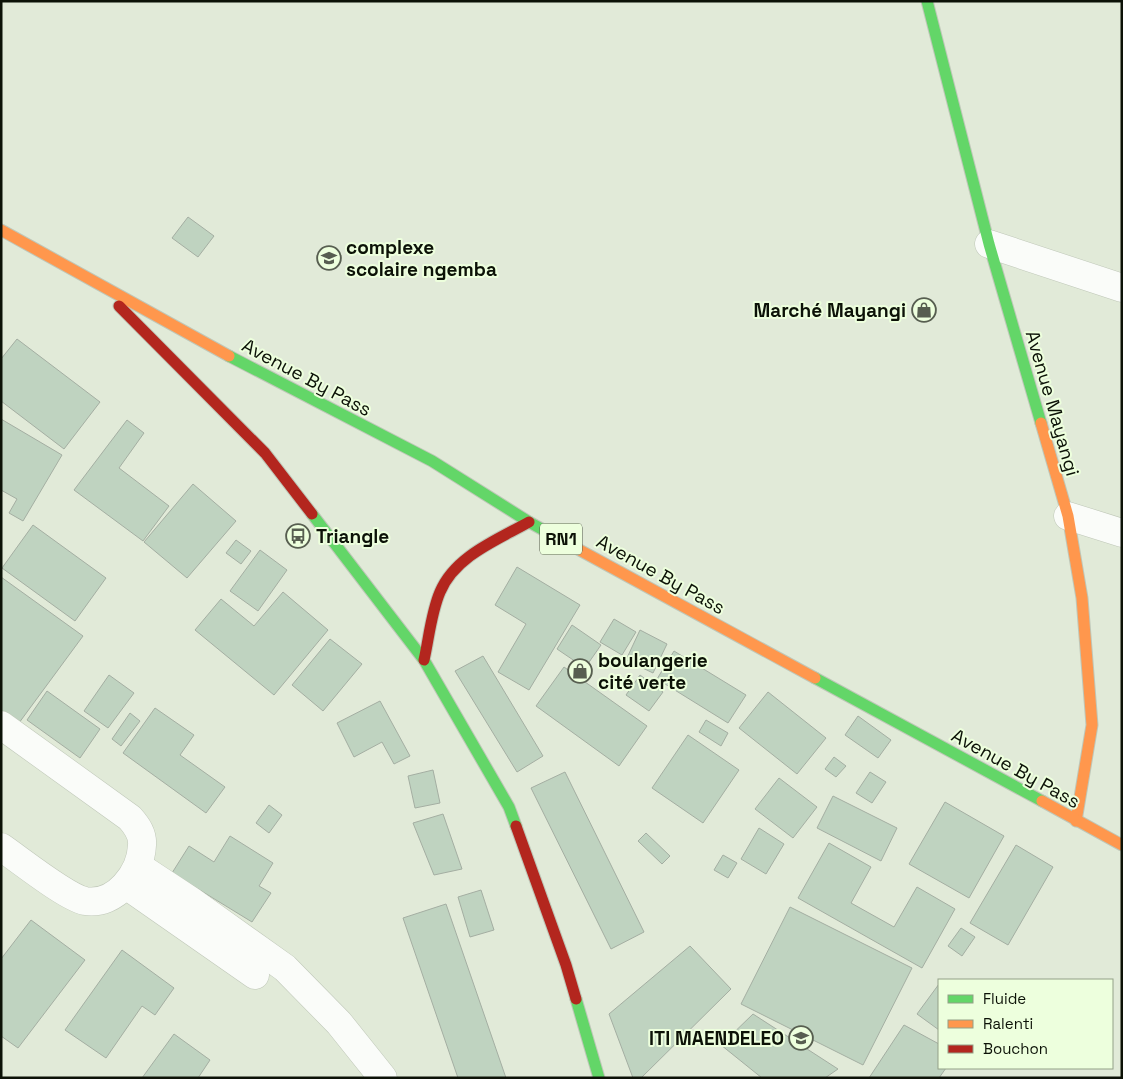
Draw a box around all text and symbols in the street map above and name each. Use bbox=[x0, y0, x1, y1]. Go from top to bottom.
place label: complexe scolaire ngemba bbox=[346, 235, 497, 282]
school or university icon: complexe scolaire ngemba bbox=[316, 245, 342, 271]
shop icon: Marché Mayangi bbox=[911, 297, 937, 323]
place label: Marché Mayangi bbox=[753, 298, 906, 323]
street label: Avenue Mayangi bbox=[1020, 328, 1085, 479]
street label: Avenue By Pass bbox=[238, 333, 376, 422]
bus stop icon: Triangle bbox=[285, 523, 311, 549]
place label: Triangle bbox=[316, 524, 389, 549]
road number: RN1 bbox=[540, 524, 582, 554]
street label: Avenue By Pass bbox=[592, 529, 729, 620]
place label: boulangerie cité verte bbox=[598, 648, 708, 695]
shop icon: boulangerie cité verte bbox=[567, 658, 593, 684]
street label: Avenue By Pass bbox=[947, 723, 1084, 814]
legend bbox=[938, 979, 1113, 1069]
text: Fluide bbox=[983, 989, 1026, 1008]
text: Ralenti bbox=[983, 1014, 1033, 1033]
school or university icon: ITI MAENDELEO bbox=[788, 1025, 814, 1051]
place label: ITI MAENDELEO bbox=[649, 1026, 784, 1051]
text: Bouchon bbox=[983, 1039, 1048, 1058]

